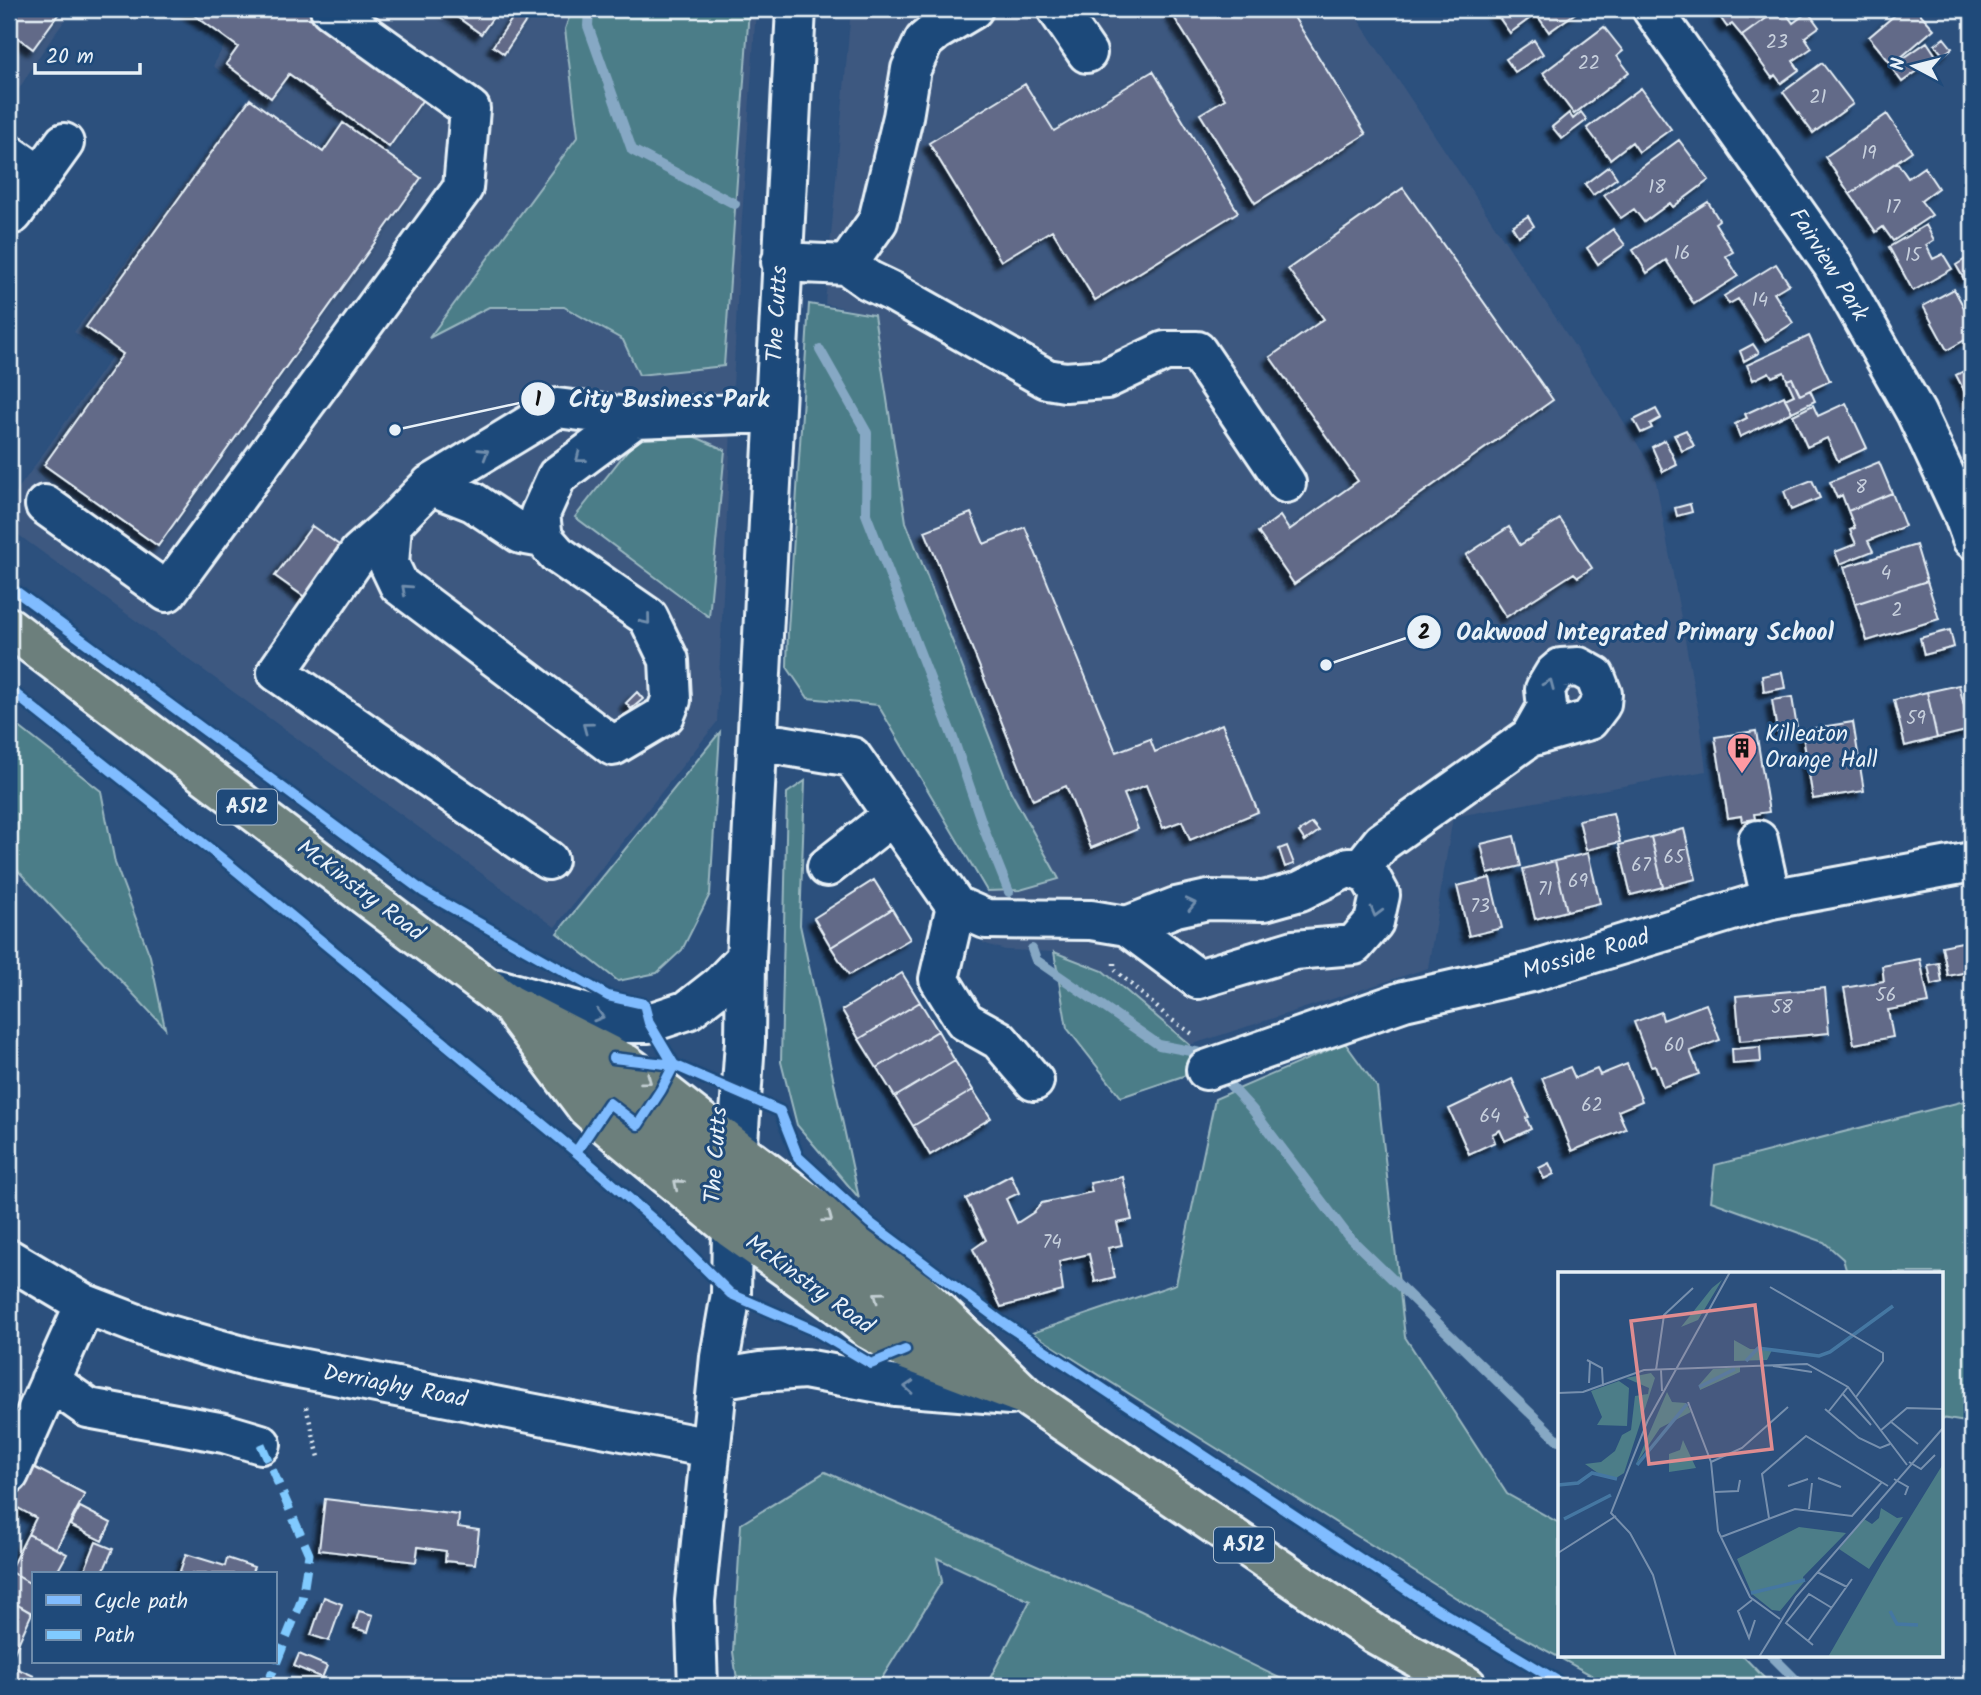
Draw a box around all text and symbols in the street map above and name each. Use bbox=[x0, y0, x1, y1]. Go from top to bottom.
house number: 23 bbox=[1766, 28, 1788, 58]
scale bar bbox=[35, 32, 140, 76]
north arrow bbox=[1880, 32, 1950, 102]
text: 20 m bbox=[46, 41, 94, 74]
house number: 22 bbox=[1578, 49, 1600, 79]
text: N bbox=[1883, 56, 1915, 72]
house number: 21 bbox=[1809, 83, 1827, 113]
house number: 19 bbox=[1861, 139, 1877, 169]
house number: 18 bbox=[1648, 173, 1666, 203]
house number: 17 bbox=[1886, 193, 1902, 223]
street label: Fairview Park bbox=[1779, 201, 1877, 329]
house number: 16 bbox=[1674, 239, 1690, 269]
house number: 15 bbox=[1905, 241, 1923, 271]
street label: The Cutts bbox=[757, 265, 799, 363]
house number: 14 bbox=[1752, 286, 1768, 316]
callout: City Business Park bbox=[520, 376, 783, 421]
text: City Business Park bbox=[569, 381, 770, 420]
text: 1 bbox=[535, 384, 542, 417]
one-way arrow bbox=[476, 448, 489, 461]
one-way arrow bbox=[575, 450, 587, 463]
house number: 8 bbox=[1855, 473, 1867, 503]
house number: 4 bbox=[1881, 559, 1891, 589]
one-way arrow bbox=[401, 585, 414, 597]
house number: 2 bbox=[1891, 596, 1903, 626]
callout: Oakwood Integrated Primary School bbox=[1407, 610, 1848, 655]
one-way arrow bbox=[638, 612, 651, 624]
text: Oakwood Integrated Primary School bbox=[1456, 614, 1834, 653]
text: 2 bbox=[1418, 617, 1430, 650]
one-way arrow bbox=[1541, 679, 1555, 691]
house number: 59 bbox=[1906, 704, 1926, 734]
place label: Killeaton Orange Hall bbox=[1765, 717, 1878, 779]
one-way arrow bbox=[582, 722, 595, 735]
building icon: Killeaton Orange Hall bbox=[1725, 731, 1759, 775]
road number: A512 bbox=[217, 790, 277, 824]
street label: McKinstry Road bbox=[288, 831, 432, 951]
house number: 65 bbox=[1664, 843, 1686, 873]
house number: 67 bbox=[1631, 851, 1652, 881]
house number: 69 bbox=[1568, 867, 1588, 897]
house number: 71 bbox=[1538, 875, 1552, 905]
house number: 73 bbox=[1470, 892, 1490, 922]
one-way arrow bbox=[1185, 897, 1197, 912]
one-way arrow bbox=[1370, 905, 1384, 917]
street label: Mosside Road bbox=[1518, 920, 1654, 990]
house number: 56 bbox=[1876, 981, 1896, 1011]
house number: 58 bbox=[1771, 993, 1793, 1023]
one-way arrow bbox=[592, 1008, 604, 1023]
house number: 60 bbox=[1664, 1031, 1684, 1061]
one-way arrow bbox=[639, 1072, 652, 1084]
house number: 62 bbox=[1581, 1091, 1603, 1121]
house number: 64 bbox=[1479, 1102, 1501, 1132]
street label: The Cutts bbox=[696, 1105, 738, 1204]
one-way arrow bbox=[673, 1180, 686, 1192]
one-way arrow bbox=[820, 1210, 833, 1222]
street label: McKinstry Road bbox=[737, 1226, 882, 1345]
house number: 74 bbox=[1042, 1228, 1062, 1258]
inset map bbox=[1558, 1272, 1942, 1656]
one-way arrow bbox=[874, 1292, 886, 1304]
street label: Derriaghy Road bbox=[320, 1355, 471, 1419]
one-way arrow bbox=[903, 1380, 914, 1395]
road number: A512 bbox=[1214, 1528, 1274, 1562]
legend bbox=[32, 1572, 276, 1664]
text: Cycle path bbox=[94, 1586, 188, 1619]
text: Path bbox=[94, 1620, 135, 1653]

